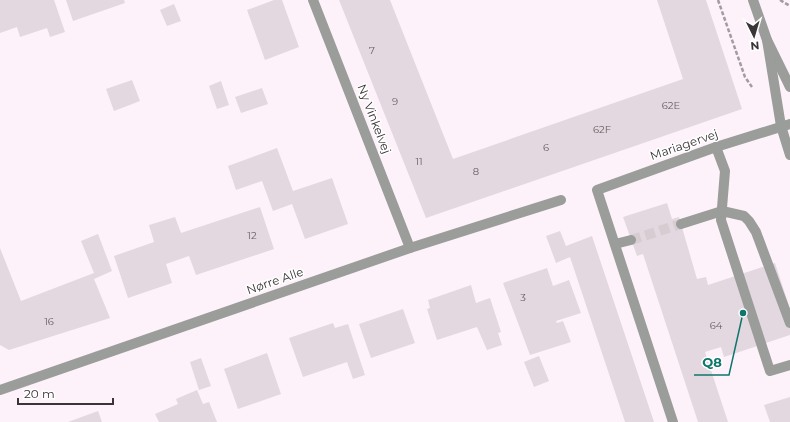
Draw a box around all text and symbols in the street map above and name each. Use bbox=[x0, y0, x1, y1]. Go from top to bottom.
north arrow bbox=[734, 16, 774, 56]
text: N bbox=[750, 39, 760, 53]
house number: 7 bbox=[369, 44, 375, 57]
street label: Ny Vinkelvej bbox=[354, 82, 395, 156]
house number: 9 bbox=[392, 95, 398, 108]
house number: 62E bbox=[662, 99, 681, 112]
house number: 62F bbox=[593, 123, 611, 136]
street label: Mariagervej bbox=[648, 126, 720, 163]
house number: 6 bbox=[543, 141, 549, 154]
house number: 11 bbox=[415, 155, 423, 168]
house number: 8 bbox=[473, 165, 479, 178]
house number: 12 bbox=[247, 229, 257, 242]
street label: Nørre Alle bbox=[244, 264, 305, 297]
house number: 3 bbox=[520, 291, 526, 304]
house number: 16 bbox=[44, 315, 54, 328]
house number: 64 bbox=[710, 319, 723, 332]
callout: Q8 bbox=[694, 350, 729, 375]
text: Q8 bbox=[702, 354, 722, 370]
scale bar bbox=[18, 380, 113, 406]
text: 20 m bbox=[24, 386, 55, 401]

